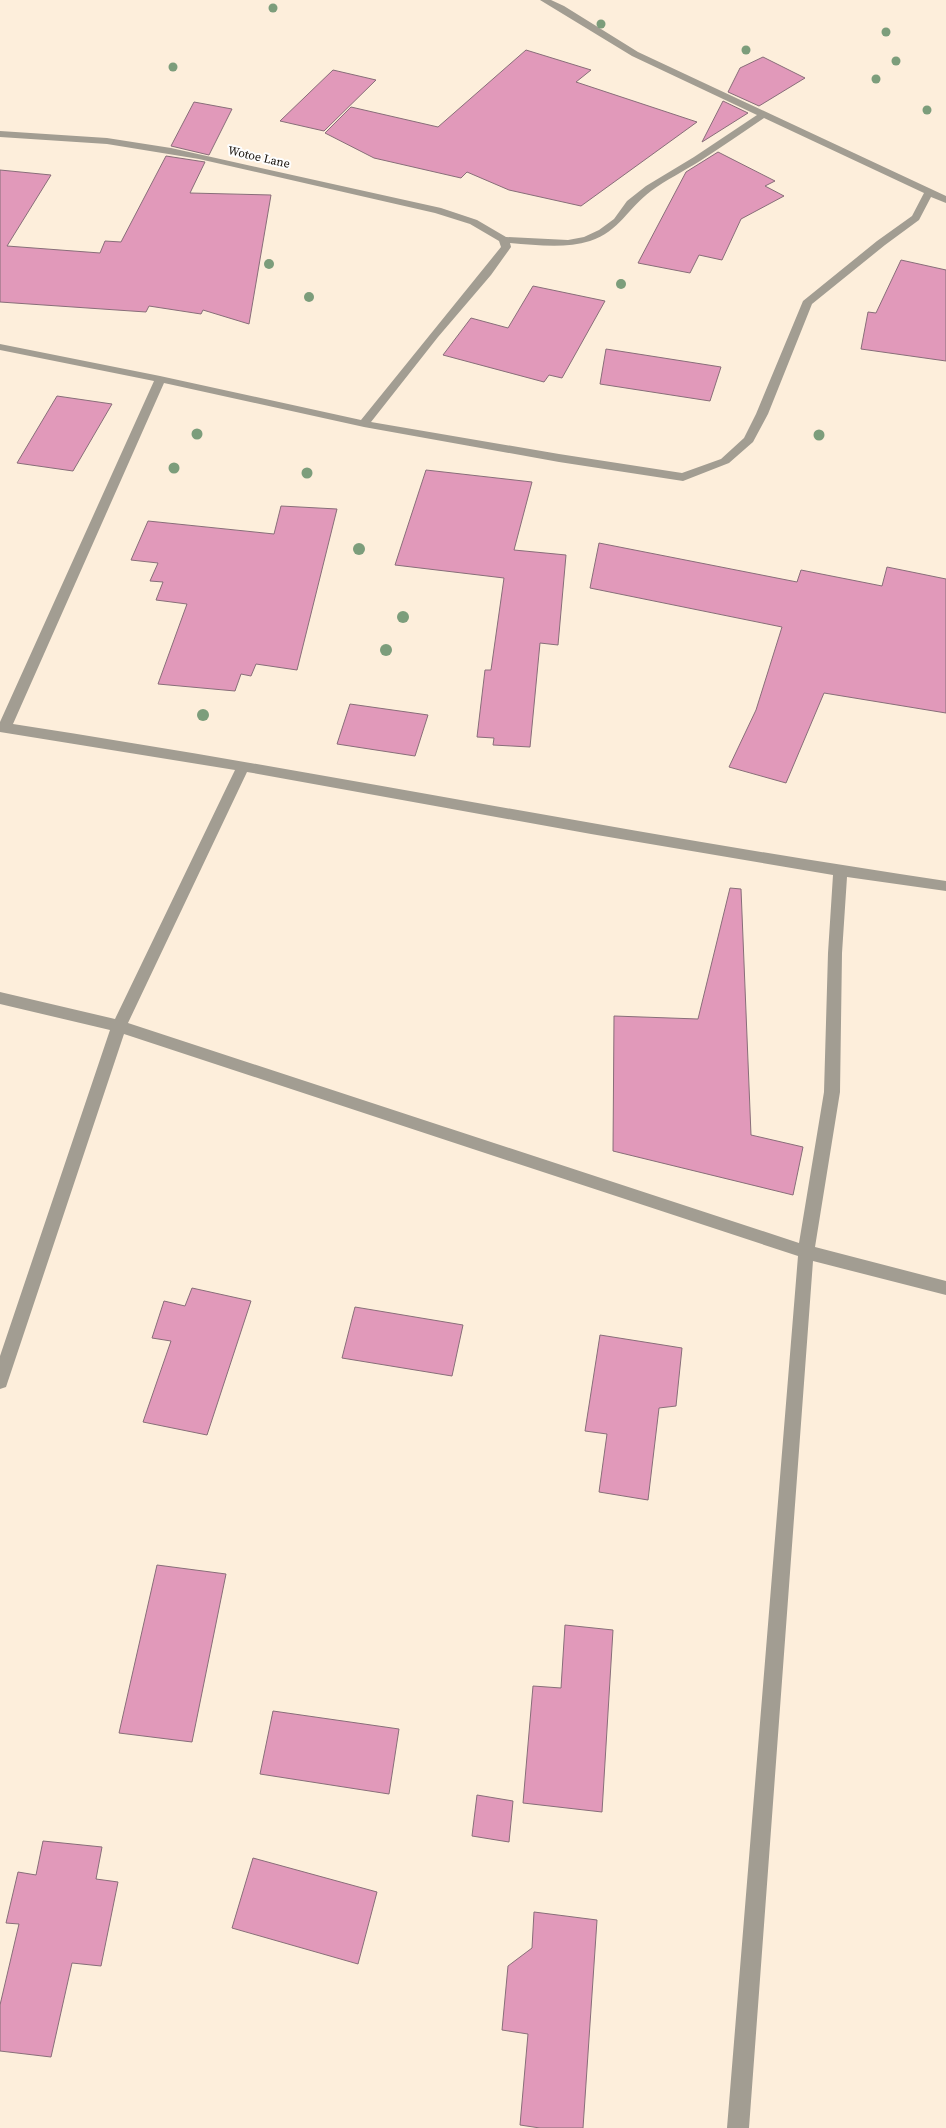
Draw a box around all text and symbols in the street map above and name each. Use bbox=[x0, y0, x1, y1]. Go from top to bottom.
street label: Wotoe Lane bbox=[226, 142, 292, 172]

